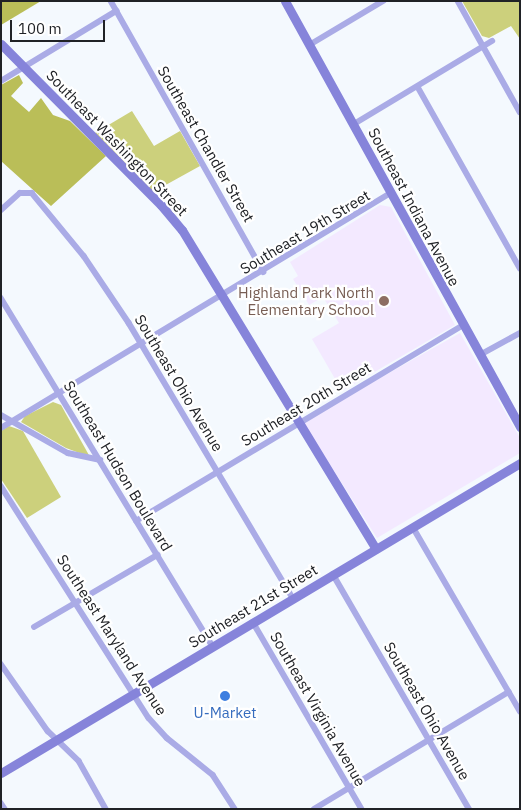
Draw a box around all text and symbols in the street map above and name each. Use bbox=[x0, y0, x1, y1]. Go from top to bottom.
scale bar bbox=[12, 10, 108, 42]
text: 100 m bbox=[18, 19, 62, 38]
street label: Southeast Chandler Street bbox=[154, 63, 258, 225]
street label: Southeast Washington Street bbox=[43, 66, 191, 220]
street label: Southeast Indiana Avenue bbox=[365, 125, 463, 289]
street label: Southeast 19th Street bbox=[237, 186, 373, 278]
place label: Highland Park North Elementary School bbox=[238, 283, 374, 318]
marker: Highland Park North Elementary School bbox=[378, 295, 390, 307]
street label: Southeast Ohio Avenue bbox=[131, 311, 227, 455]
street label: Southeast 20th Street bbox=[238, 358, 374, 450]
street label: Southeast Hudson Boulevard bbox=[60, 378, 176, 554]
street label: Southeast Maryland Avenue bbox=[53, 551, 171, 719]
street label: Southeast 21st Street bbox=[185, 560, 321, 652]
street label: Southeast Virginia Avenue bbox=[266, 629, 370, 789]
street label: Southeast Ohio Avenue bbox=[380, 639, 474, 783]
marker: U-Market bbox=[219, 690, 231, 702]
place label: U-Market bbox=[194, 704, 256, 722]

